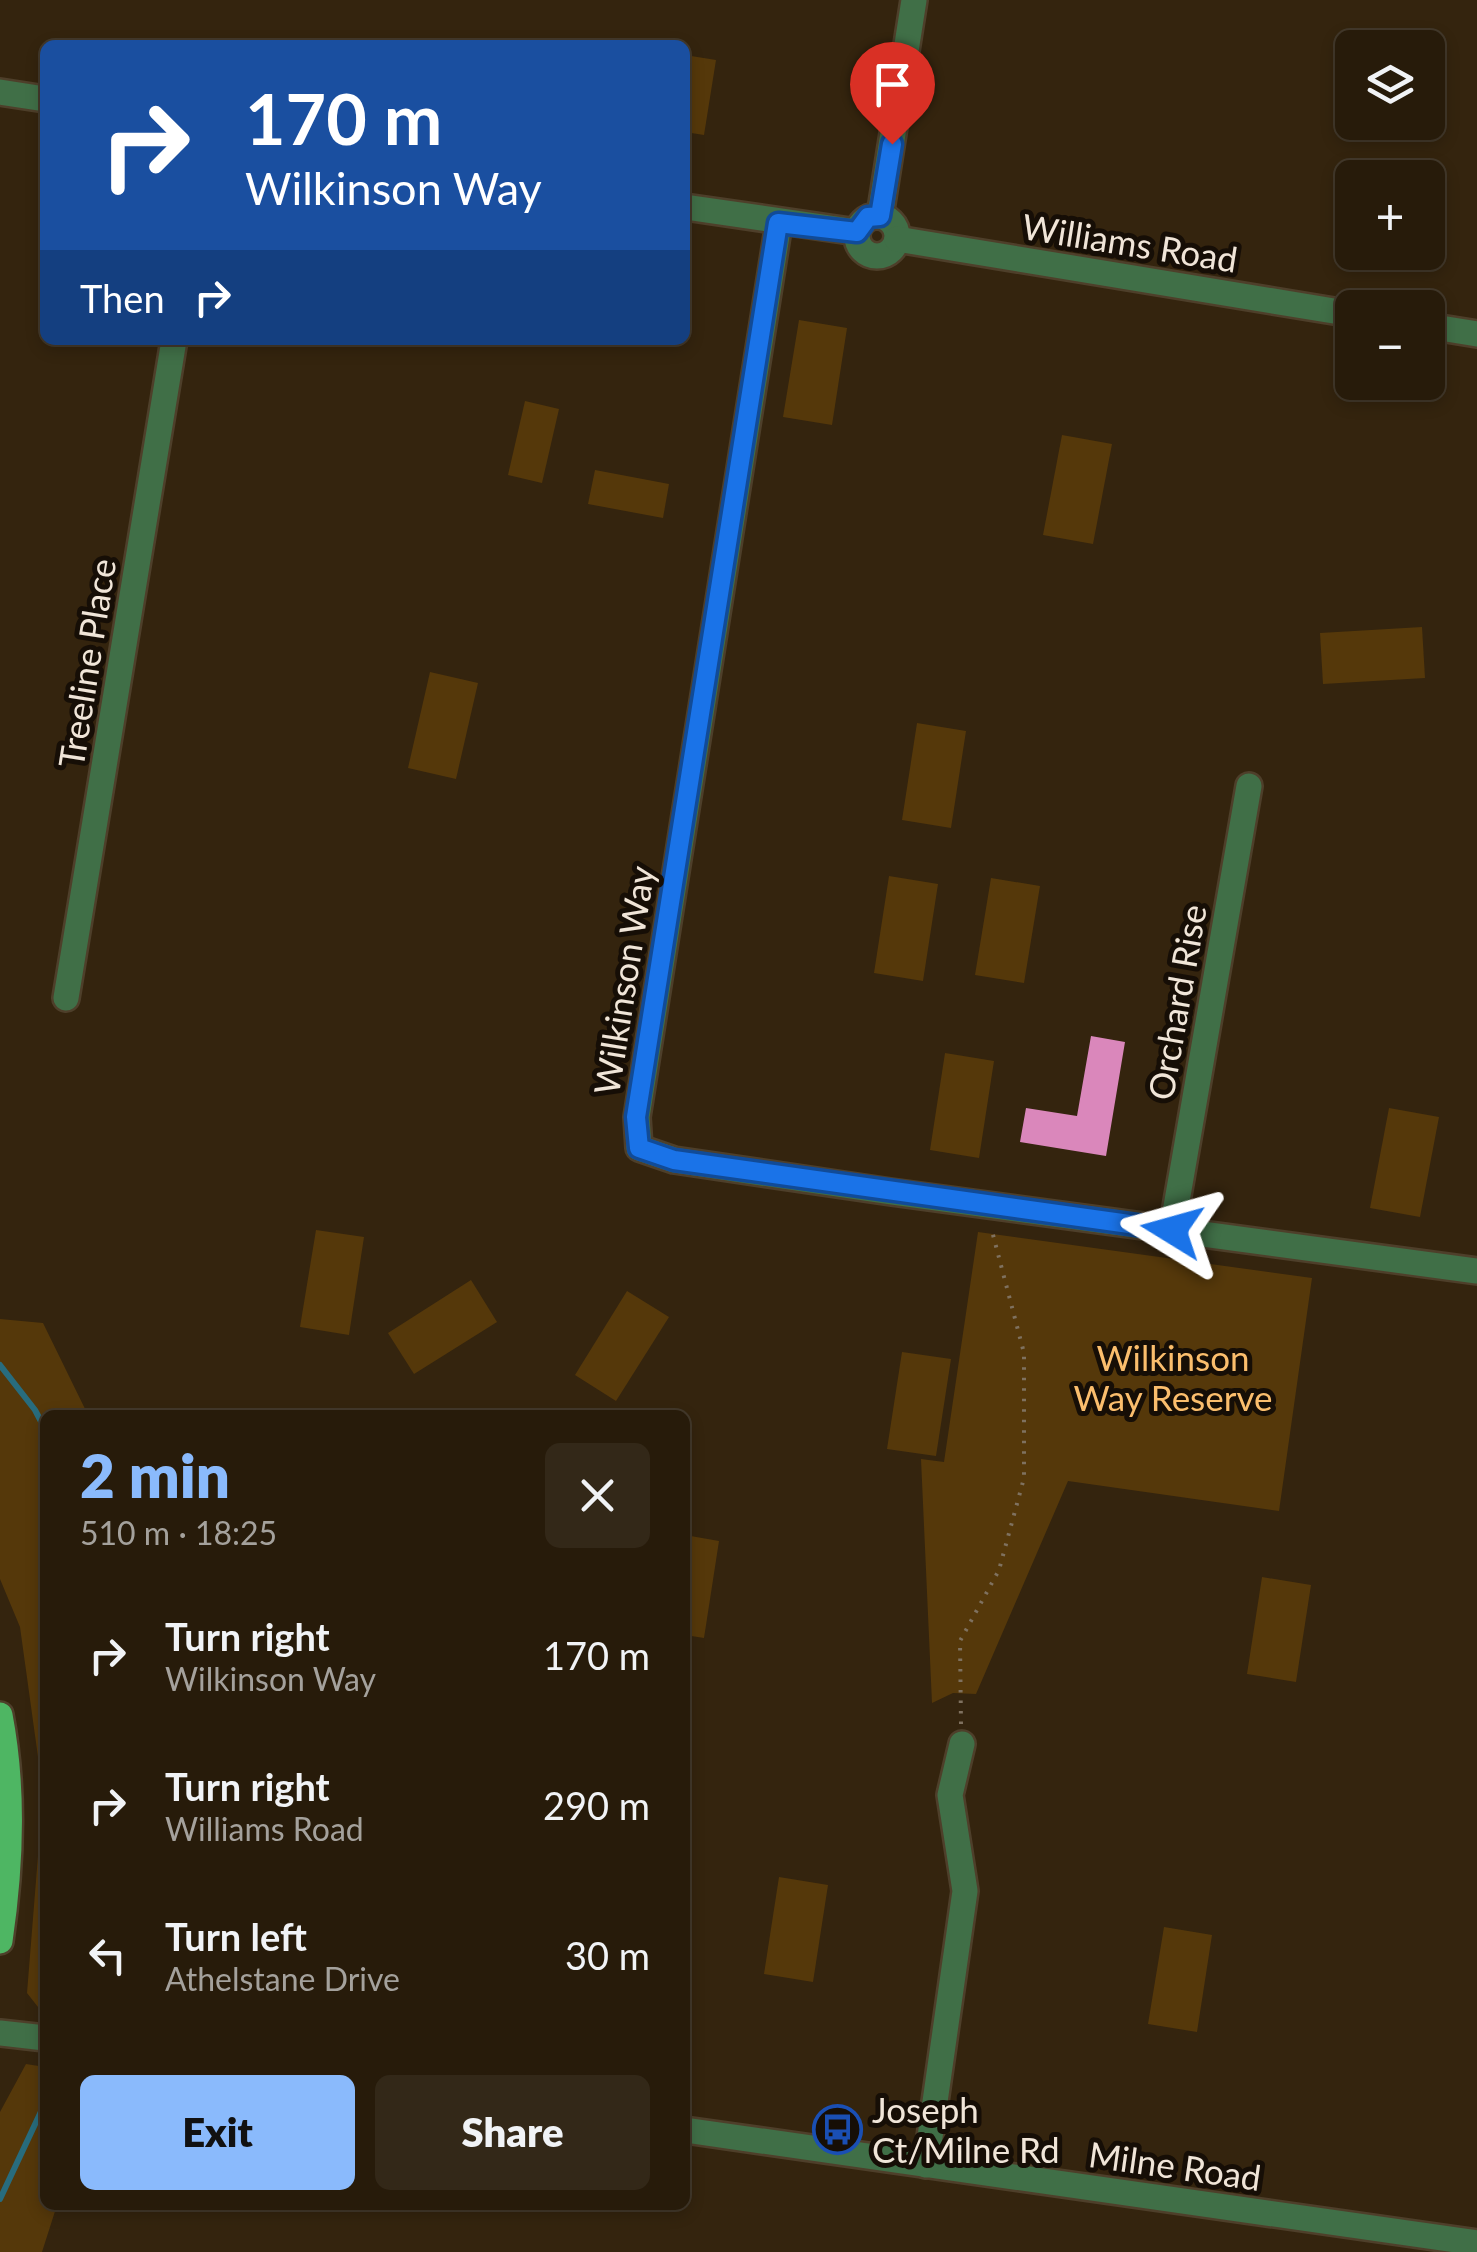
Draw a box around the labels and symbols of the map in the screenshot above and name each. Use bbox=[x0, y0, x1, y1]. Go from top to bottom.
pin bbox=[850, 42, 935, 145]
street label: Williams Road bbox=[1019, 204, 1241, 280]
street label: Treeline Place bbox=[49, 556, 123, 770]
street label: Wilkinson Way bbox=[584, 863, 662, 1097]
street label: Orchard Rise bbox=[1138, 901, 1214, 1103]
position arrow bbox=[1120, 1178, 1224, 1282]
park label: Wilkinson Way Reserve bbox=[1073, 1336, 1273, 1418]
place label: Joseph Ct/Milne Rd bbox=[872, 2088, 1060, 2170]
bus stop icon: Joseph Ct/Milne Rd bbox=[811, 2103, 863, 2155]
street label: Milne Road bbox=[1086, 2132, 1264, 2198]

